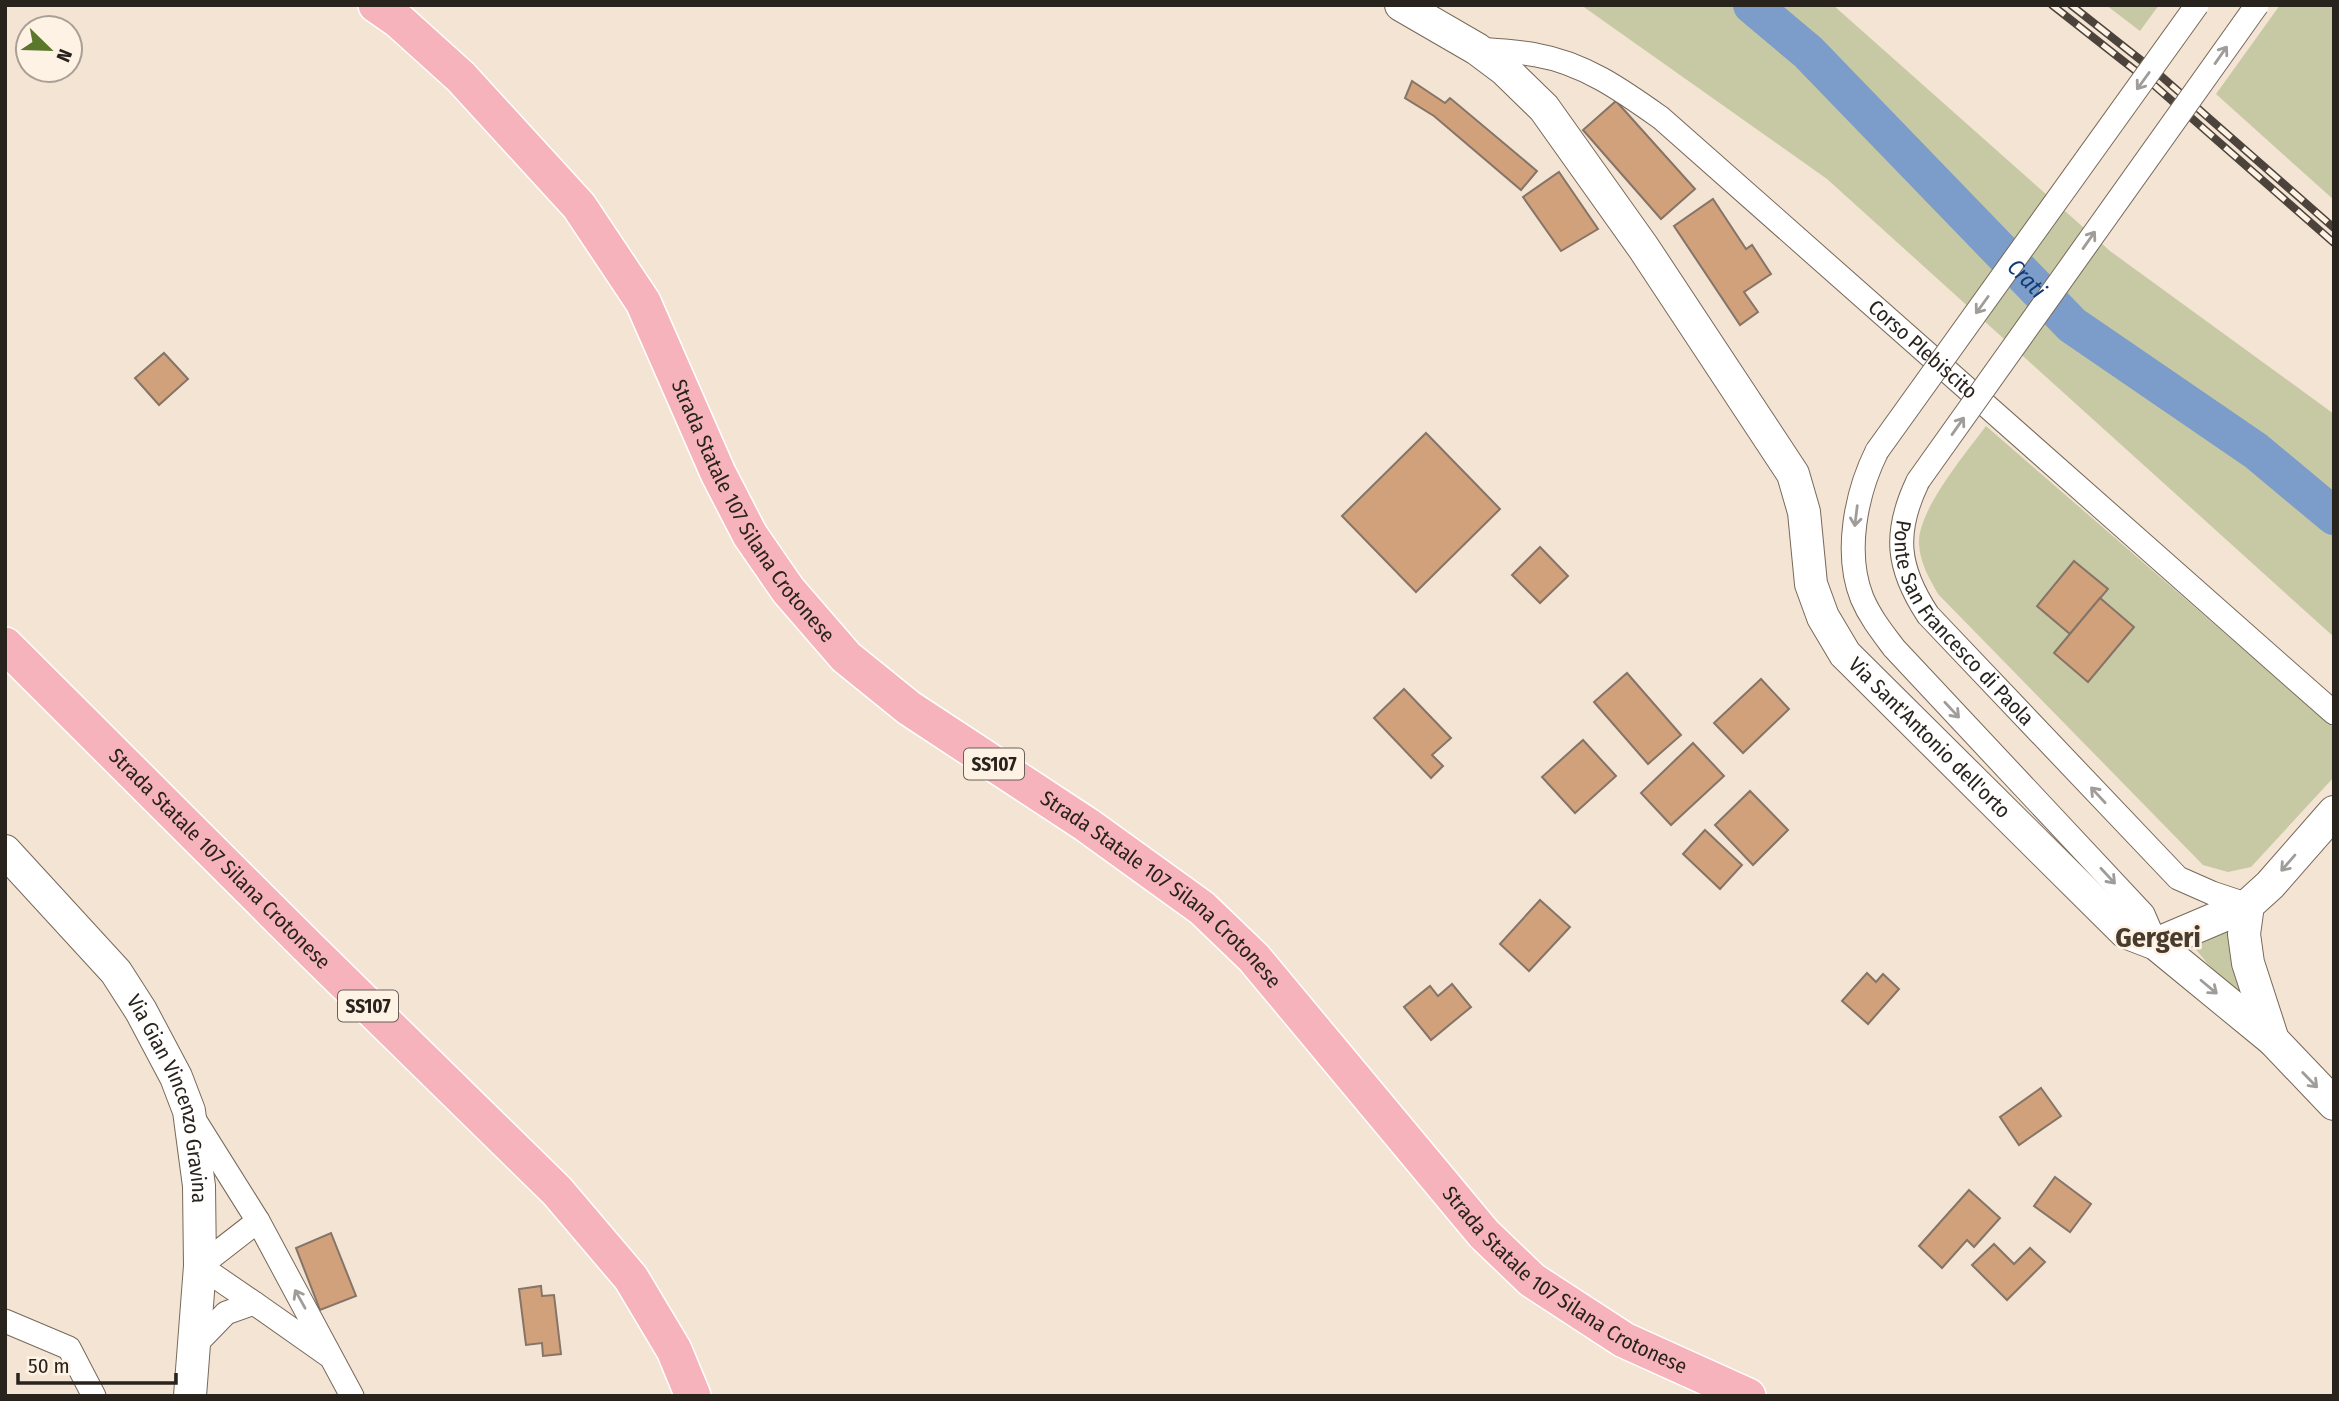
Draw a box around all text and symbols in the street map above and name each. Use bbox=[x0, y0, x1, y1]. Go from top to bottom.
north arrow bbox=[14, 14, 84, 84]
text: N bbox=[51, 46, 77, 65]
one-way arrow bbox=[2214, 46, 2229, 65]
one-way arrow bbox=[2135, 71, 2150, 90]
one-way arrow bbox=[2082, 231, 2097, 250]
water label: Crati bbox=[2002, 253, 2052, 304]
street label: Corso Plebiscito bbox=[1863, 294, 1983, 405]
one-way arrow bbox=[1974, 295, 1989, 314]
street label: Strada Statale 107 Silana Crotonese bbox=[666, 376, 840, 648]
one-way arrow bbox=[1950, 417, 1965, 436]
one-way arrow bbox=[1850, 504, 1863, 527]
street label: Ponte San Francesco di Paola bbox=[1889, 518, 2039, 731]
street label: Via Sant'Antonio dell'orto bbox=[1843, 652, 2016, 824]
one-way arrow bbox=[1944, 701, 1960, 719]
street label: Strada Statale 107 Silana Crotonese bbox=[103, 743, 336, 975]
road number: SS107 bbox=[964, 748, 1024, 779]
street label: Strada Statale 107 Silana Crotonese bbox=[1036, 785, 1287, 994]
one-way arrow bbox=[2090, 787, 2107, 804]
one-way arrow bbox=[2281, 854, 2296, 872]
one-way arrow bbox=[2099, 867, 2116, 884]
district label: Gergeri bbox=[2115, 921, 2201, 954]
one-way arrow bbox=[2199, 979, 2217, 995]
street label: Via Gian Vincenzo Gravina bbox=[121, 990, 212, 1203]
road number: SS107 bbox=[338, 990, 398, 1022]
one-way arrow bbox=[2302, 1071, 2319, 1088]
street label: Strada Statale 107 Silana Crotonese bbox=[1437, 1181, 1691, 1380]
one-way arrow bbox=[293, 1289, 307, 1310]
scale bar bbox=[18, 1342, 175, 1386]
text: 50 m bbox=[28, 1353, 70, 1379]

